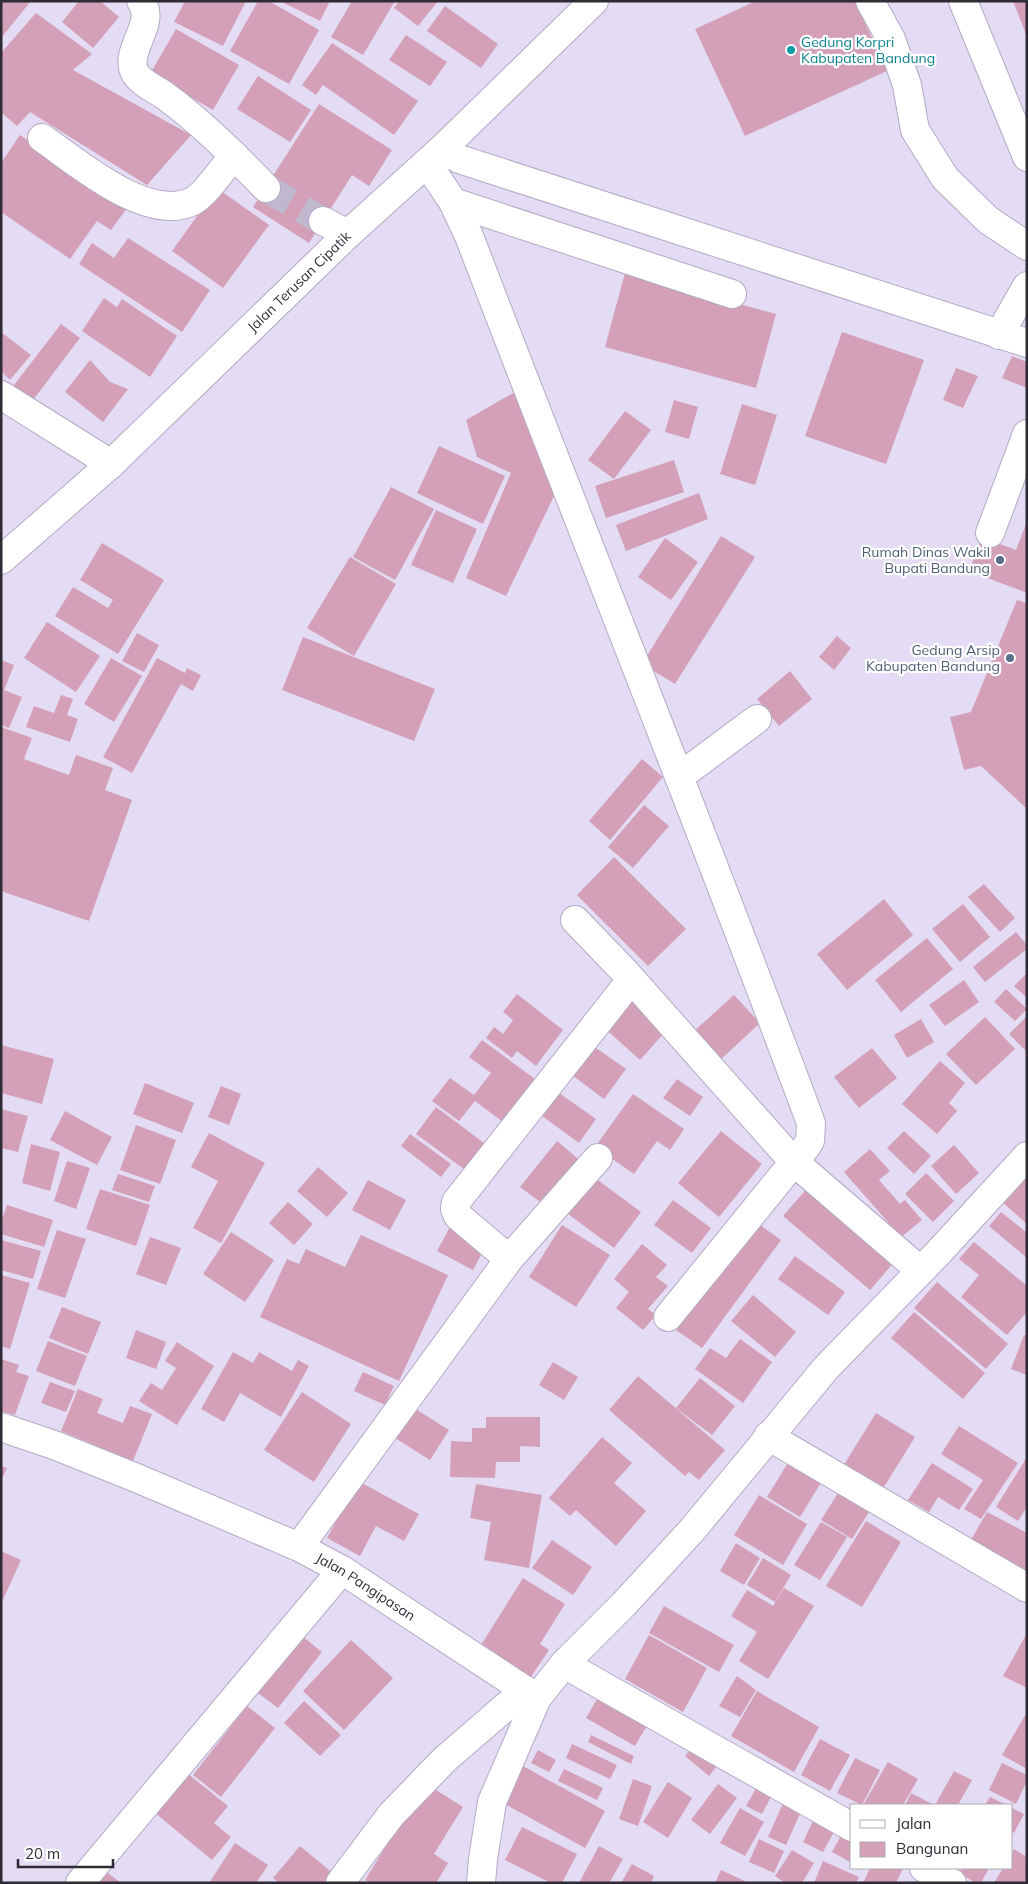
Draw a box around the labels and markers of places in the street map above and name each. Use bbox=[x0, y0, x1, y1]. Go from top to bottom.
place label: Gedung Korpri Kabupaten Bandung bbox=[801, 33, 935, 67]
marker: Gedung Korpri Kabupaten Bandung bbox=[785, 44, 797, 56]
place label: Rumah Dinas Wakil Bupati Bandung bbox=[862, 543, 990, 577]
marker: Rumah Dinas Wakil Bupati Bandung bbox=[994, 554, 1006, 566]
place label: Gedung Arsip Kabupaten Bandung bbox=[866, 641, 1000, 675]
marker: Gedung Arsip Kabupaten Bandung bbox=[1004, 652, 1016, 664]

